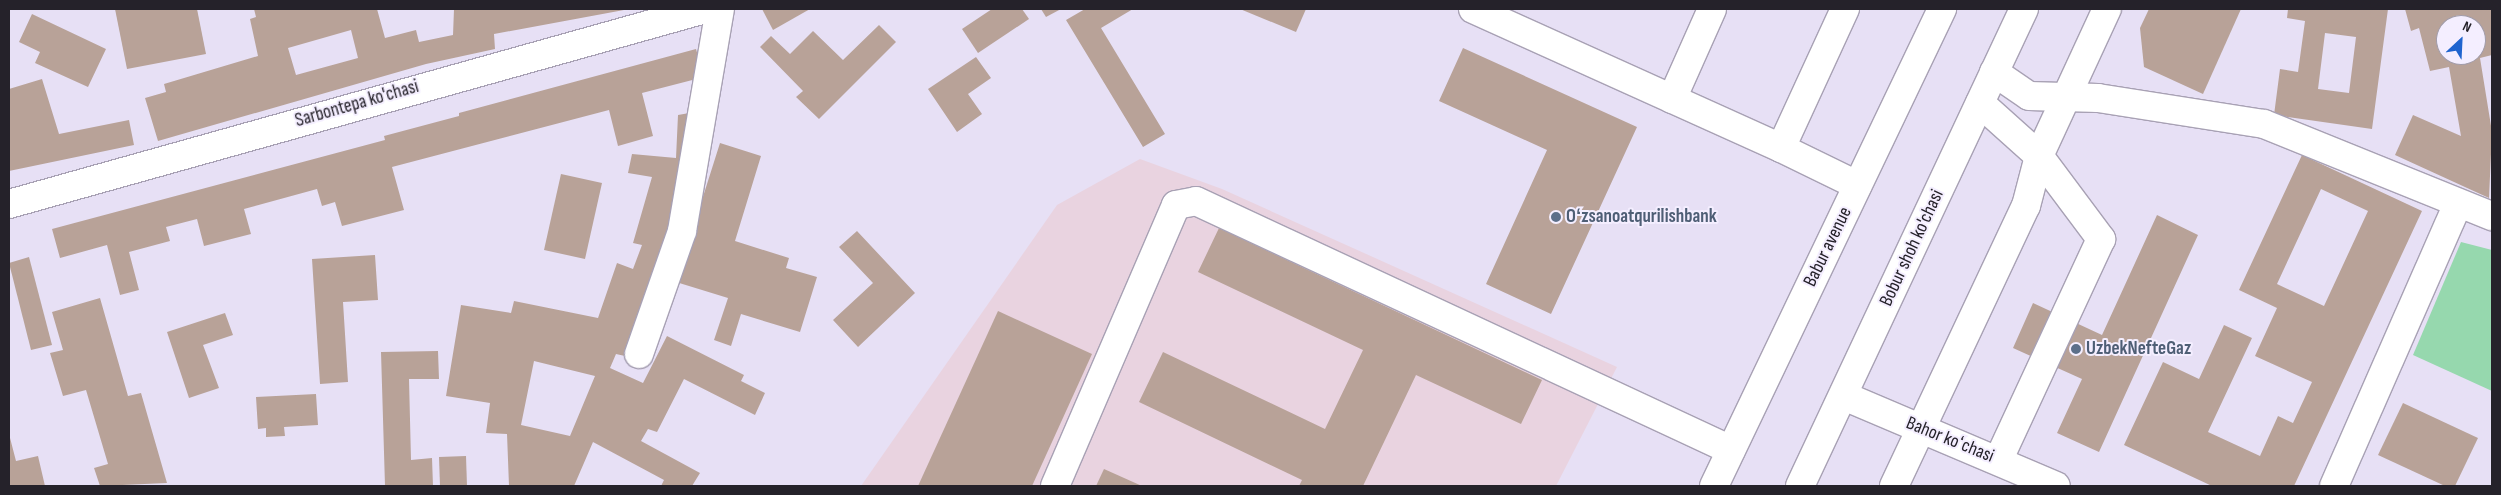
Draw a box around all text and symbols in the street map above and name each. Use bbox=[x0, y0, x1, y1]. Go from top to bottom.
north arrow bbox=[2436, 15, 2486, 65]
text: N bbox=[2460, 18, 2474, 36]
street label: Sarbontepa ko'chasi bbox=[293, 75, 421, 133]
street label: Bobur shoh ko'chasi bbox=[1875, 186, 1949, 310]
street label: Babur avenue bbox=[1799, 203, 1857, 291]
place label: Oʻzsanoatqurilishbank bbox=[1566, 206, 1717, 228]
marker: Oʻzsanoatqurilishbank bbox=[1550, 211, 1562, 223]
place label: UzbekNefteGaz bbox=[2086, 338, 2191, 360]
marker: UzbekNefteGaz bbox=[2070, 343, 2082, 355]
street label: Bahor koʻchasi bbox=[1903, 412, 1997, 468]

